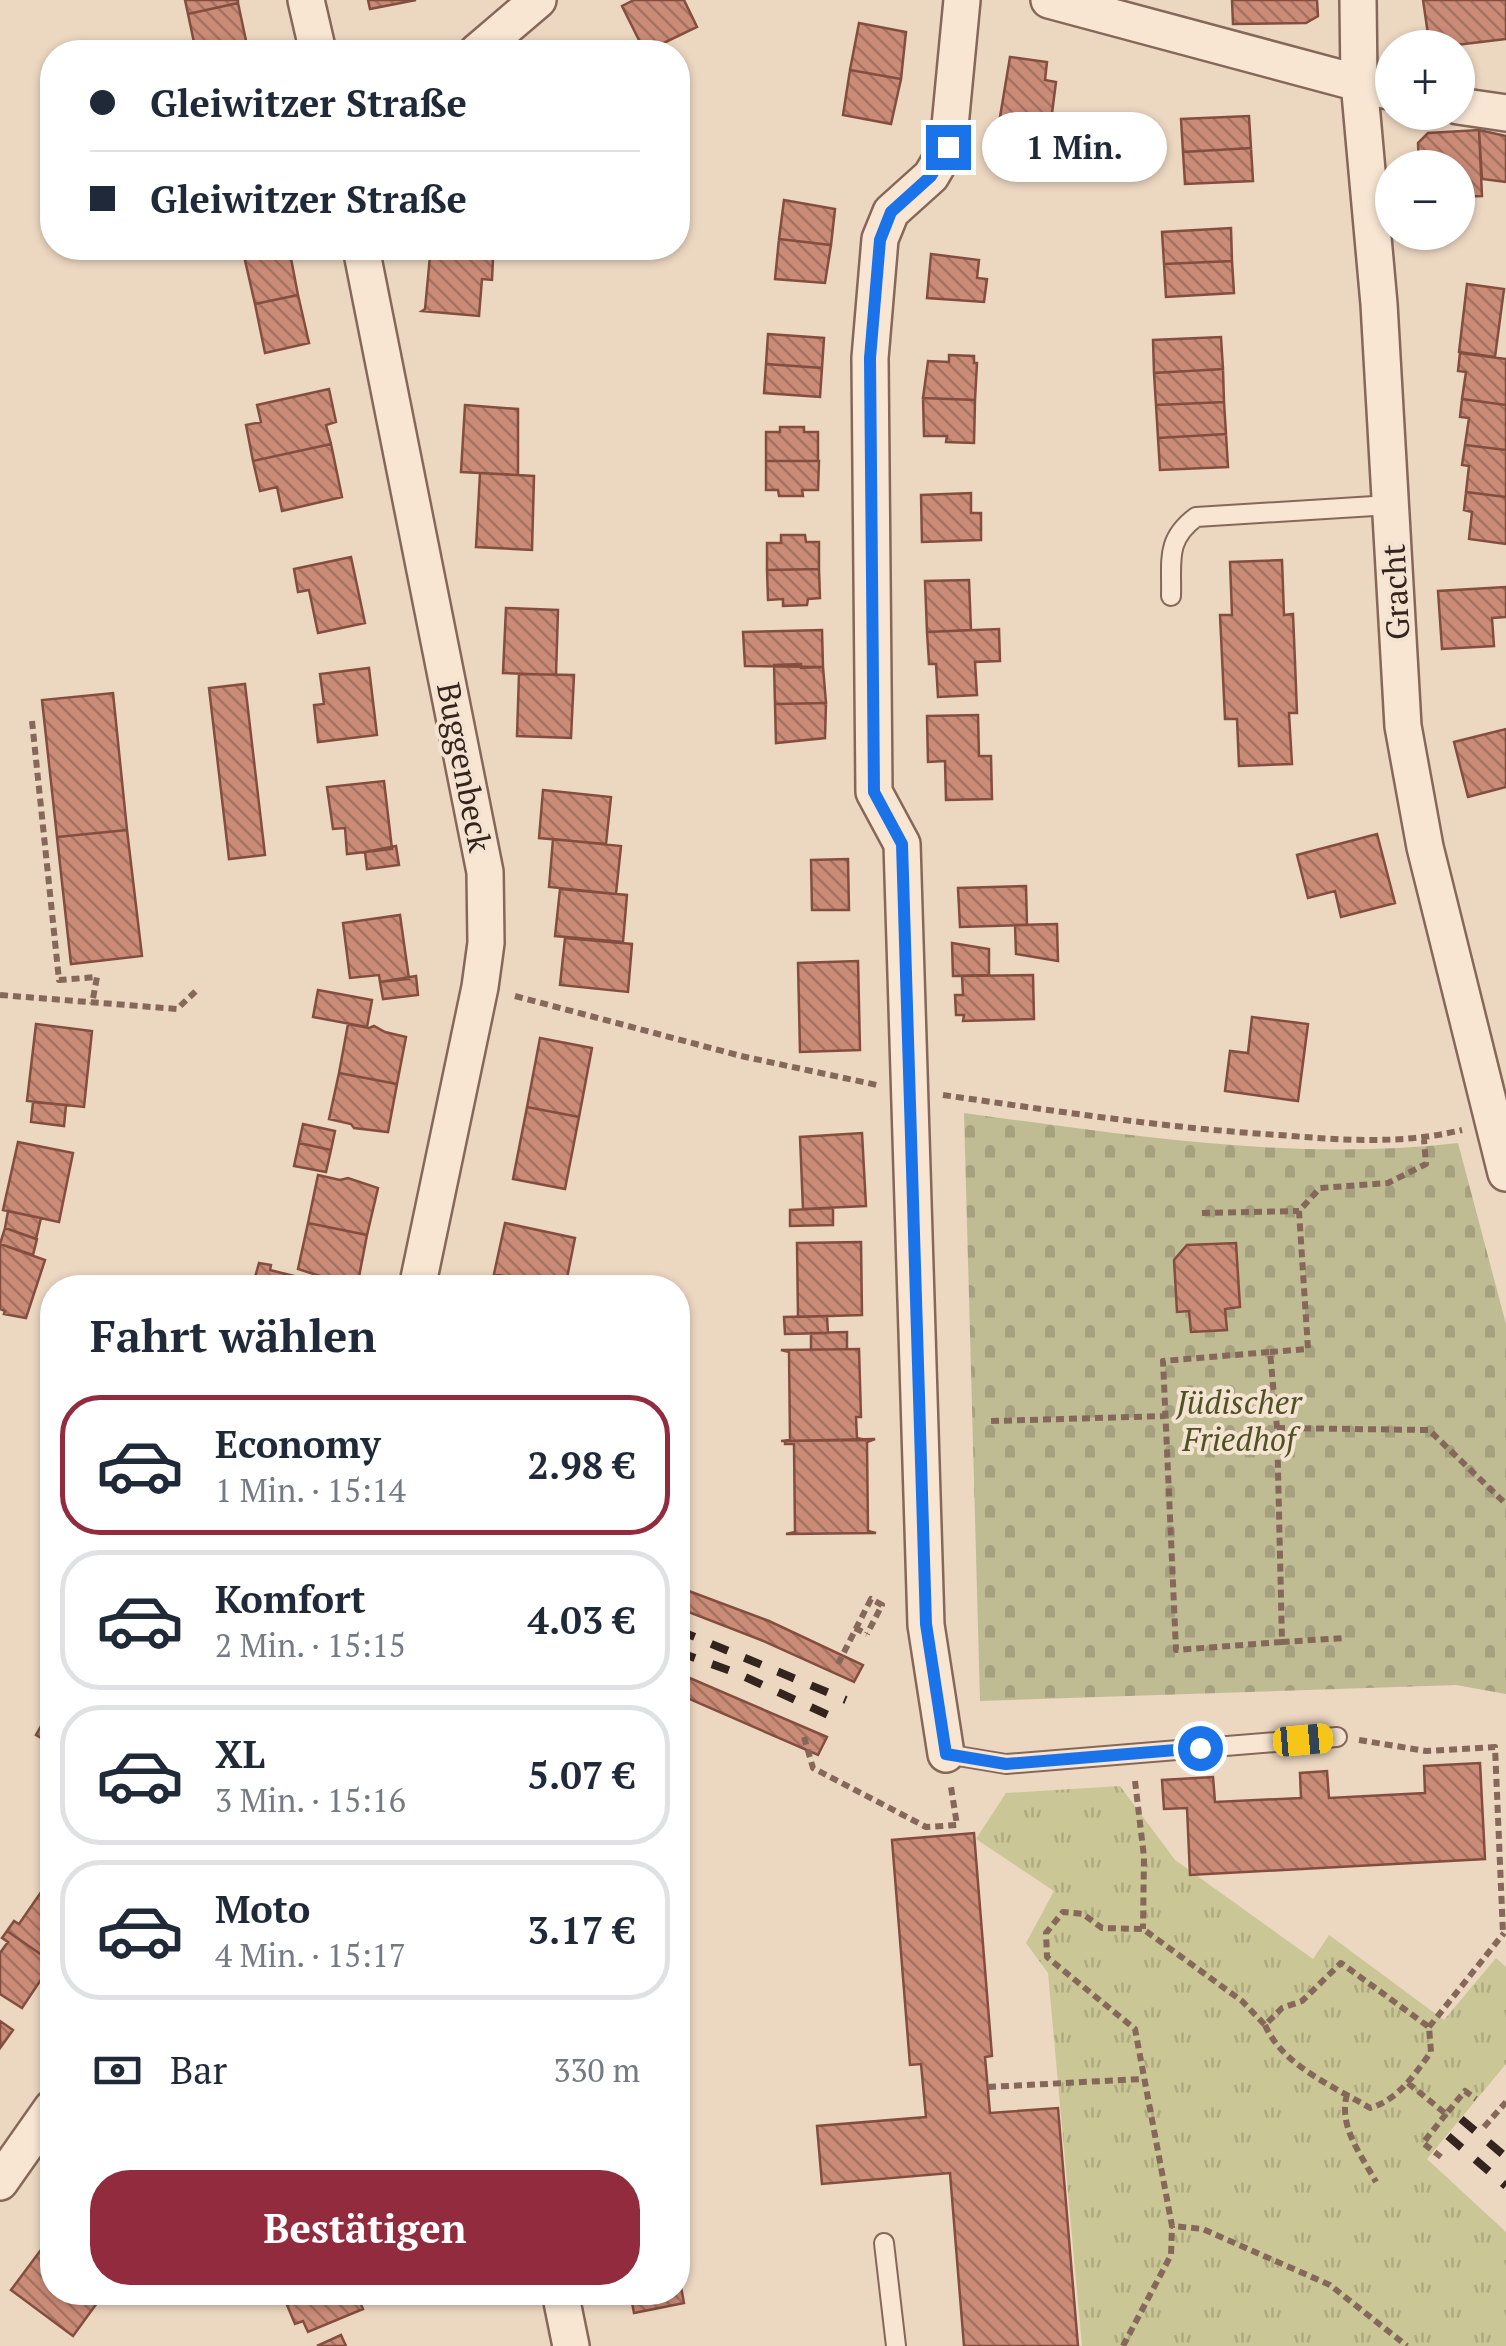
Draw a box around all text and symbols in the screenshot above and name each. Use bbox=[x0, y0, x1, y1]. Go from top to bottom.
map controls bbox=[1375, 30, 1475, 250]
button: + bbox=[1375, 30, 1475, 130]
text: Gleiwitzer Straße bbox=[150, 78, 467, 128]
callout: 1 Min. bbox=[983, 112, 1168, 182]
route end bbox=[926, 125, 971, 170]
text: 1 Min. bbox=[1026, 126, 1123, 168]
button: − bbox=[1375, 150, 1475, 250]
text: Gleiwitzer Straße bbox=[150, 174, 467, 224]
street label: Gracht bbox=[1372, 543, 1418, 641]
street label: Buggenbeck bbox=[428, 679, 502, 856]
text: Fahrt wählen bbox=[90, 1305, 376, 1365]
park label: Jüdischer Friedhof bbox=[1174, 1381, 1303, 1460]
text: Economy bbox=[215, 1419, 381, 1469]
icon: car bbox=[95, 1420, 185, 1510]
text: 2.98 € bbox=[528, 1440, 635, 1490]
text: 1 Min. · 15:14 bbox=[215, 1469, 406, 1511]
text: Komfort bbox=[215, 1574, 366, 1624]
icon: car bbox=[95, 1575, 185, 1665]
text: 4.03 € bbox=[528, 1595, 635, 1645]
text: 2 Min. · 15:15 bbox=[215, 1624, 406, 1666]
car bbox=[1272, 1722, 1334, 1758]
route start bbox=[1178, 1726, 1223, 1771]
text: XL bbox=[215, 1729, 265, 1779]
icon: car bbox=[95, 1730, 185, 1820]
text: 5.07 € bbox=[528, 1750, 635, 1800]
text: 3 Min. · 15:16 bbox=[215, 1779, 406, 1821]
text: Moto bbox=[215, 1884, 310, 1934]
icon: car bbox=[95, 1885, 185, 1975]
text: 3.17 € bbox=[528, 1905, 635, 1955]
text: 4 Min. · 15:17 bbox=[215, 1934, 406, 1976]
icon: cash bbox=[90, 2043, 145, 2098]
text: Bar bbox=[170, 2045, 227, 2095]
text: 330 m bbox=[553, 2049, 640, 2091]
button: Bestätigen bbox=[90, 2170, 640, 2285]

